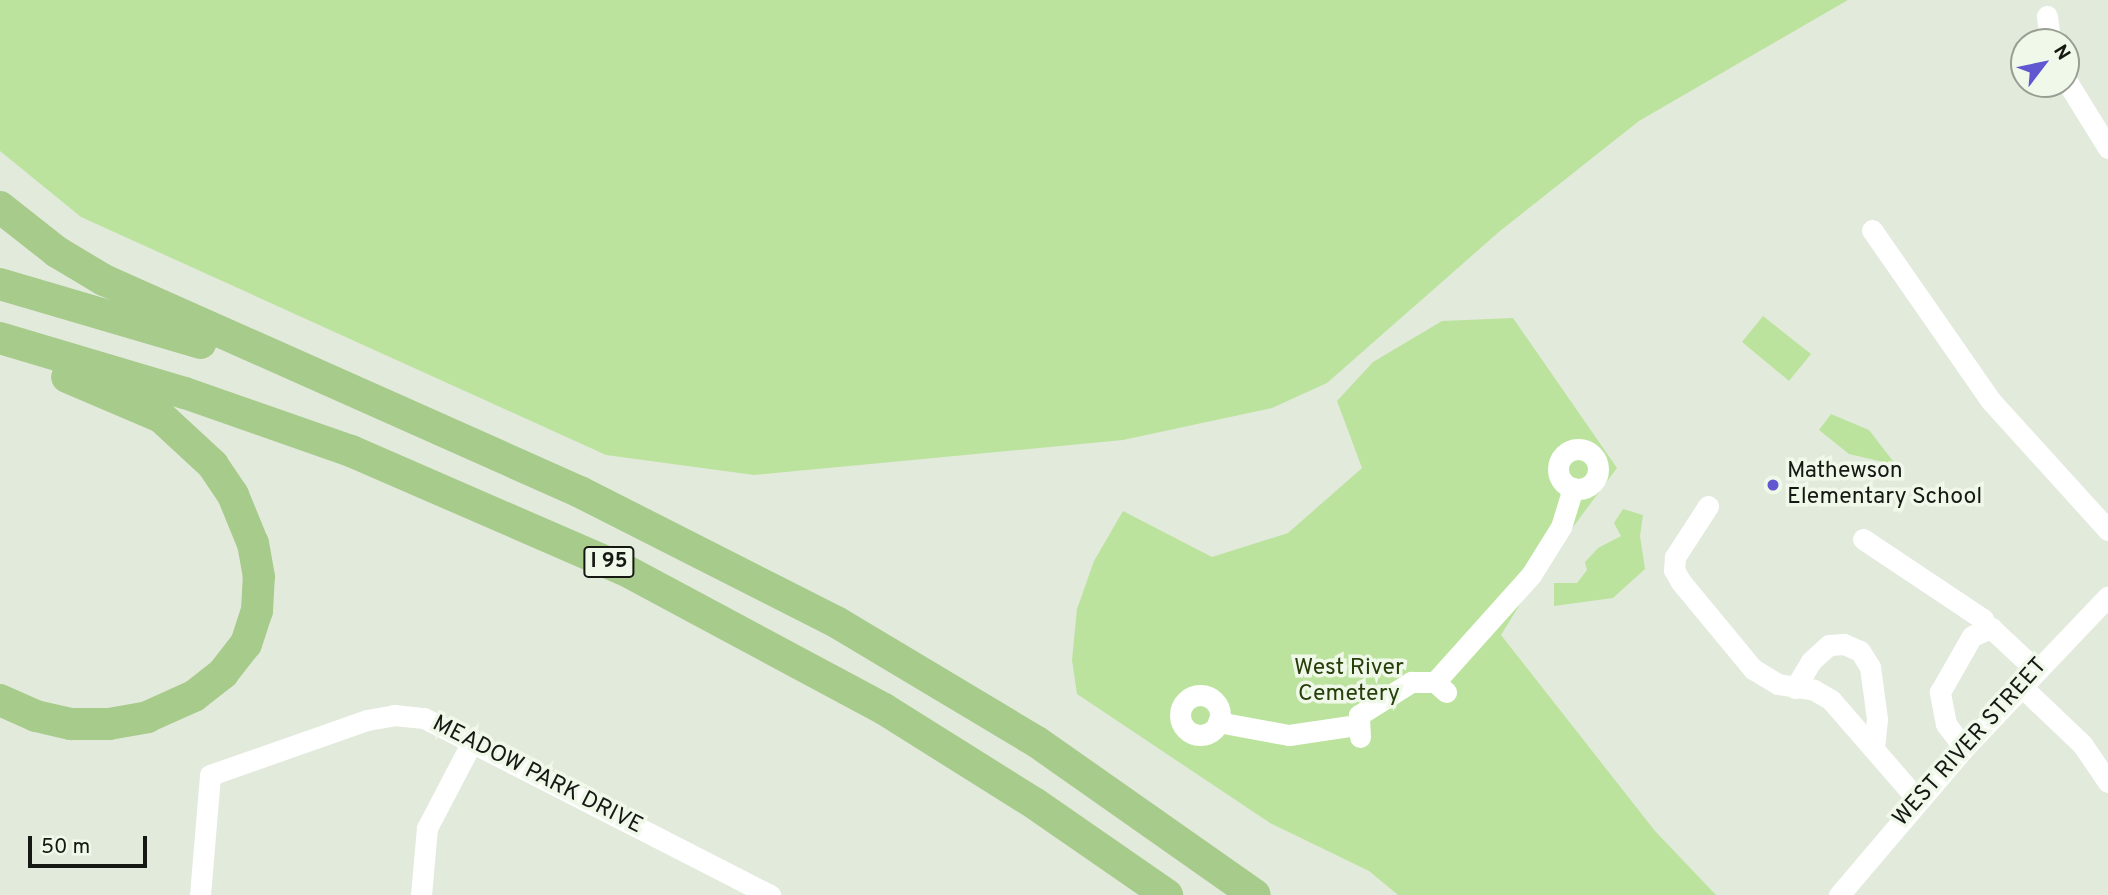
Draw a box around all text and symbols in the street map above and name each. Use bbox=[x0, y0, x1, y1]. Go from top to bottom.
north arrow bbox=[2010, 28, 2080, 98]
text: N bbox=[2047, 41, 2075, 65]
place label: Mathewson Elementary School bbox=[1787, 458, 1982, 512]
marker: Mathewson Elementary School bbox=[1765, 477, 1781, 493]
road number: I 95 bbox=[583, 544, 635, 580]
street label: WEST RIVER STREET bbox=[1888, 653, 2054, 833]
park label: West River Cemetery bbox=[1294, 655, 1404, 709]
street label: MEADOW PARK DRIVE bbox=[427, 711, 647, 841]
scale bar bbox=[32, 822, 150, 866]
text: 50 m bbox=[41, 834, 90, 861]

